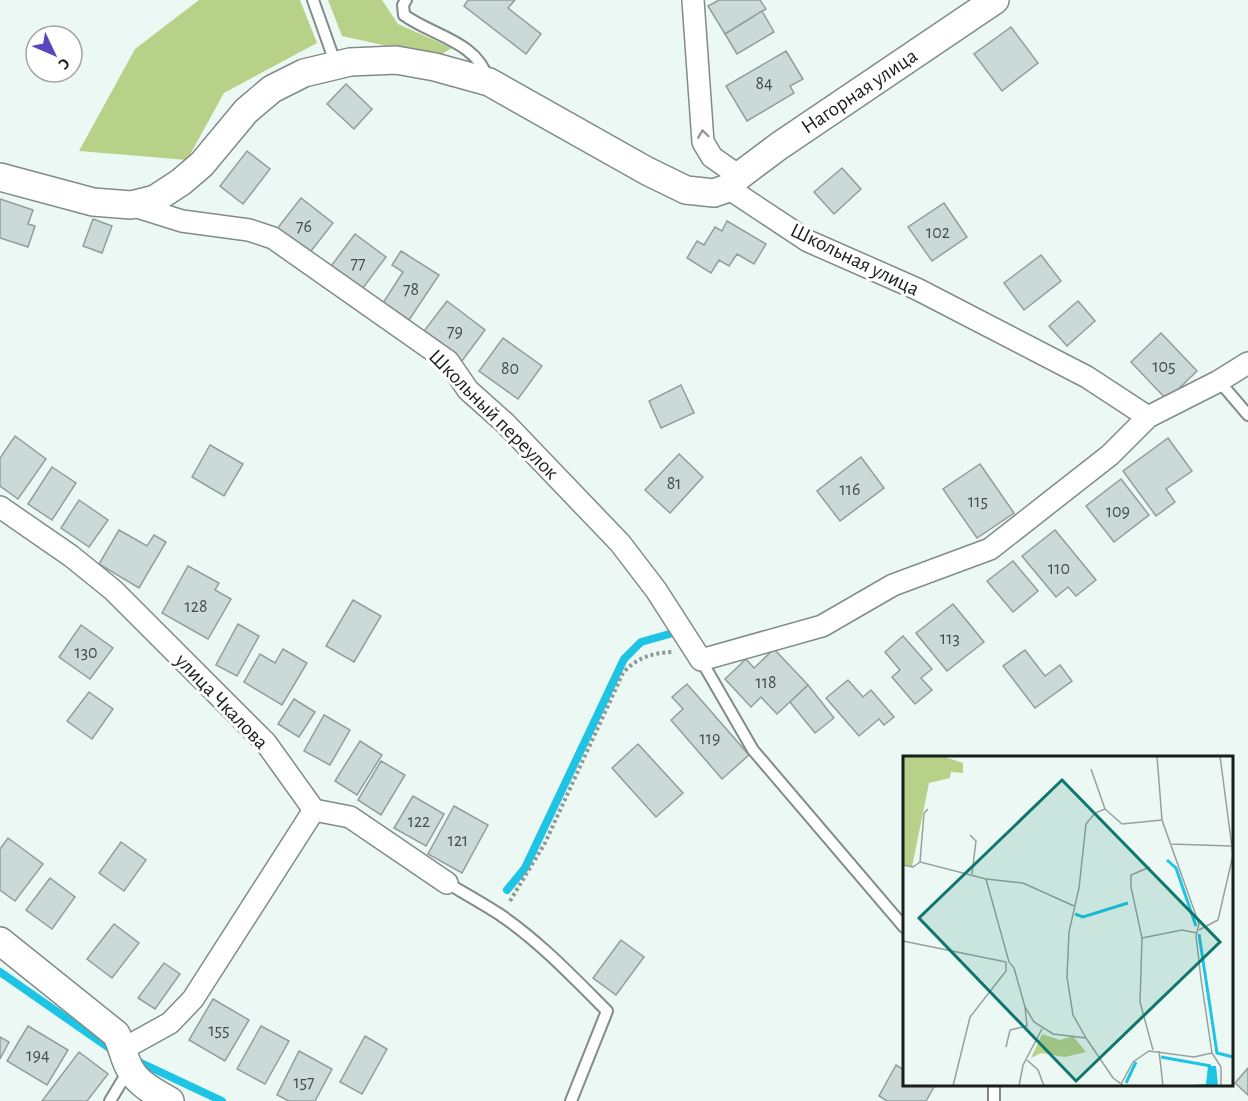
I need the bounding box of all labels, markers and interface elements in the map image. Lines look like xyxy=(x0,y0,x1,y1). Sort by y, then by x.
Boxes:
north arrow xyxy=(24,24,84,84)
street label: Нагорная улица xyxy=(797,45,922,138)
text: С xyxy=(55,55,73,73)
house number: 84 xyxy=(755,75,773,93)
one-way arrow xyxy=(697,130,709,139)
house number: 76 xyxy=(296,218,312,236)
street label: Школьная улица xyxy=(787,219,923,300)
house number: 102 xyxy=(926,224,950,242)
house number: 77 xyxy=(350,255,366,273)
house number: 78 xyxy=(403,281,419,299)
house number: 79 xyxy=(447,323,463,341)
street label: Школьный переулок xyxy=(425,345,563,484)
house number: 105 xyxy=(1152,358,1176,376)
house number: 80 xyxy=(501,360,519,378)
house number: 81 xyxy=(667,475,681,493)
house number: 116 xyxy=(840,481,860,499)
house number: 115 xyxy=(968,493,988,511)
house number: 109 xyxy=(1106,503,1130,521)
house number: 110 xyxy=(1048,560,1070,578)
house number: 128 xyxy=(185,598,207,616)
house number: 113 xyxy=(940,630,960,648)
house number: 130 xyxy=(74,644,98,662)
street label: улица Чкалова xyxy=(170,649,272,753)
house number: 118 xyxy=(756,674,776,692)
house number: 119 xyxy=(700,730,720,748)
inset map xyxy=(903,756,1233,1086)
house number: 122 xyxy=(408,813,430,831)
house number: 121 xyxy=(448,832,468,850)
house number: 155 xyxy=(208,1022,230,1040)
house number: 194 xyxy=(26,1047,50,1065)
house number: 157 xyxy=(293,1074,315,1092)

